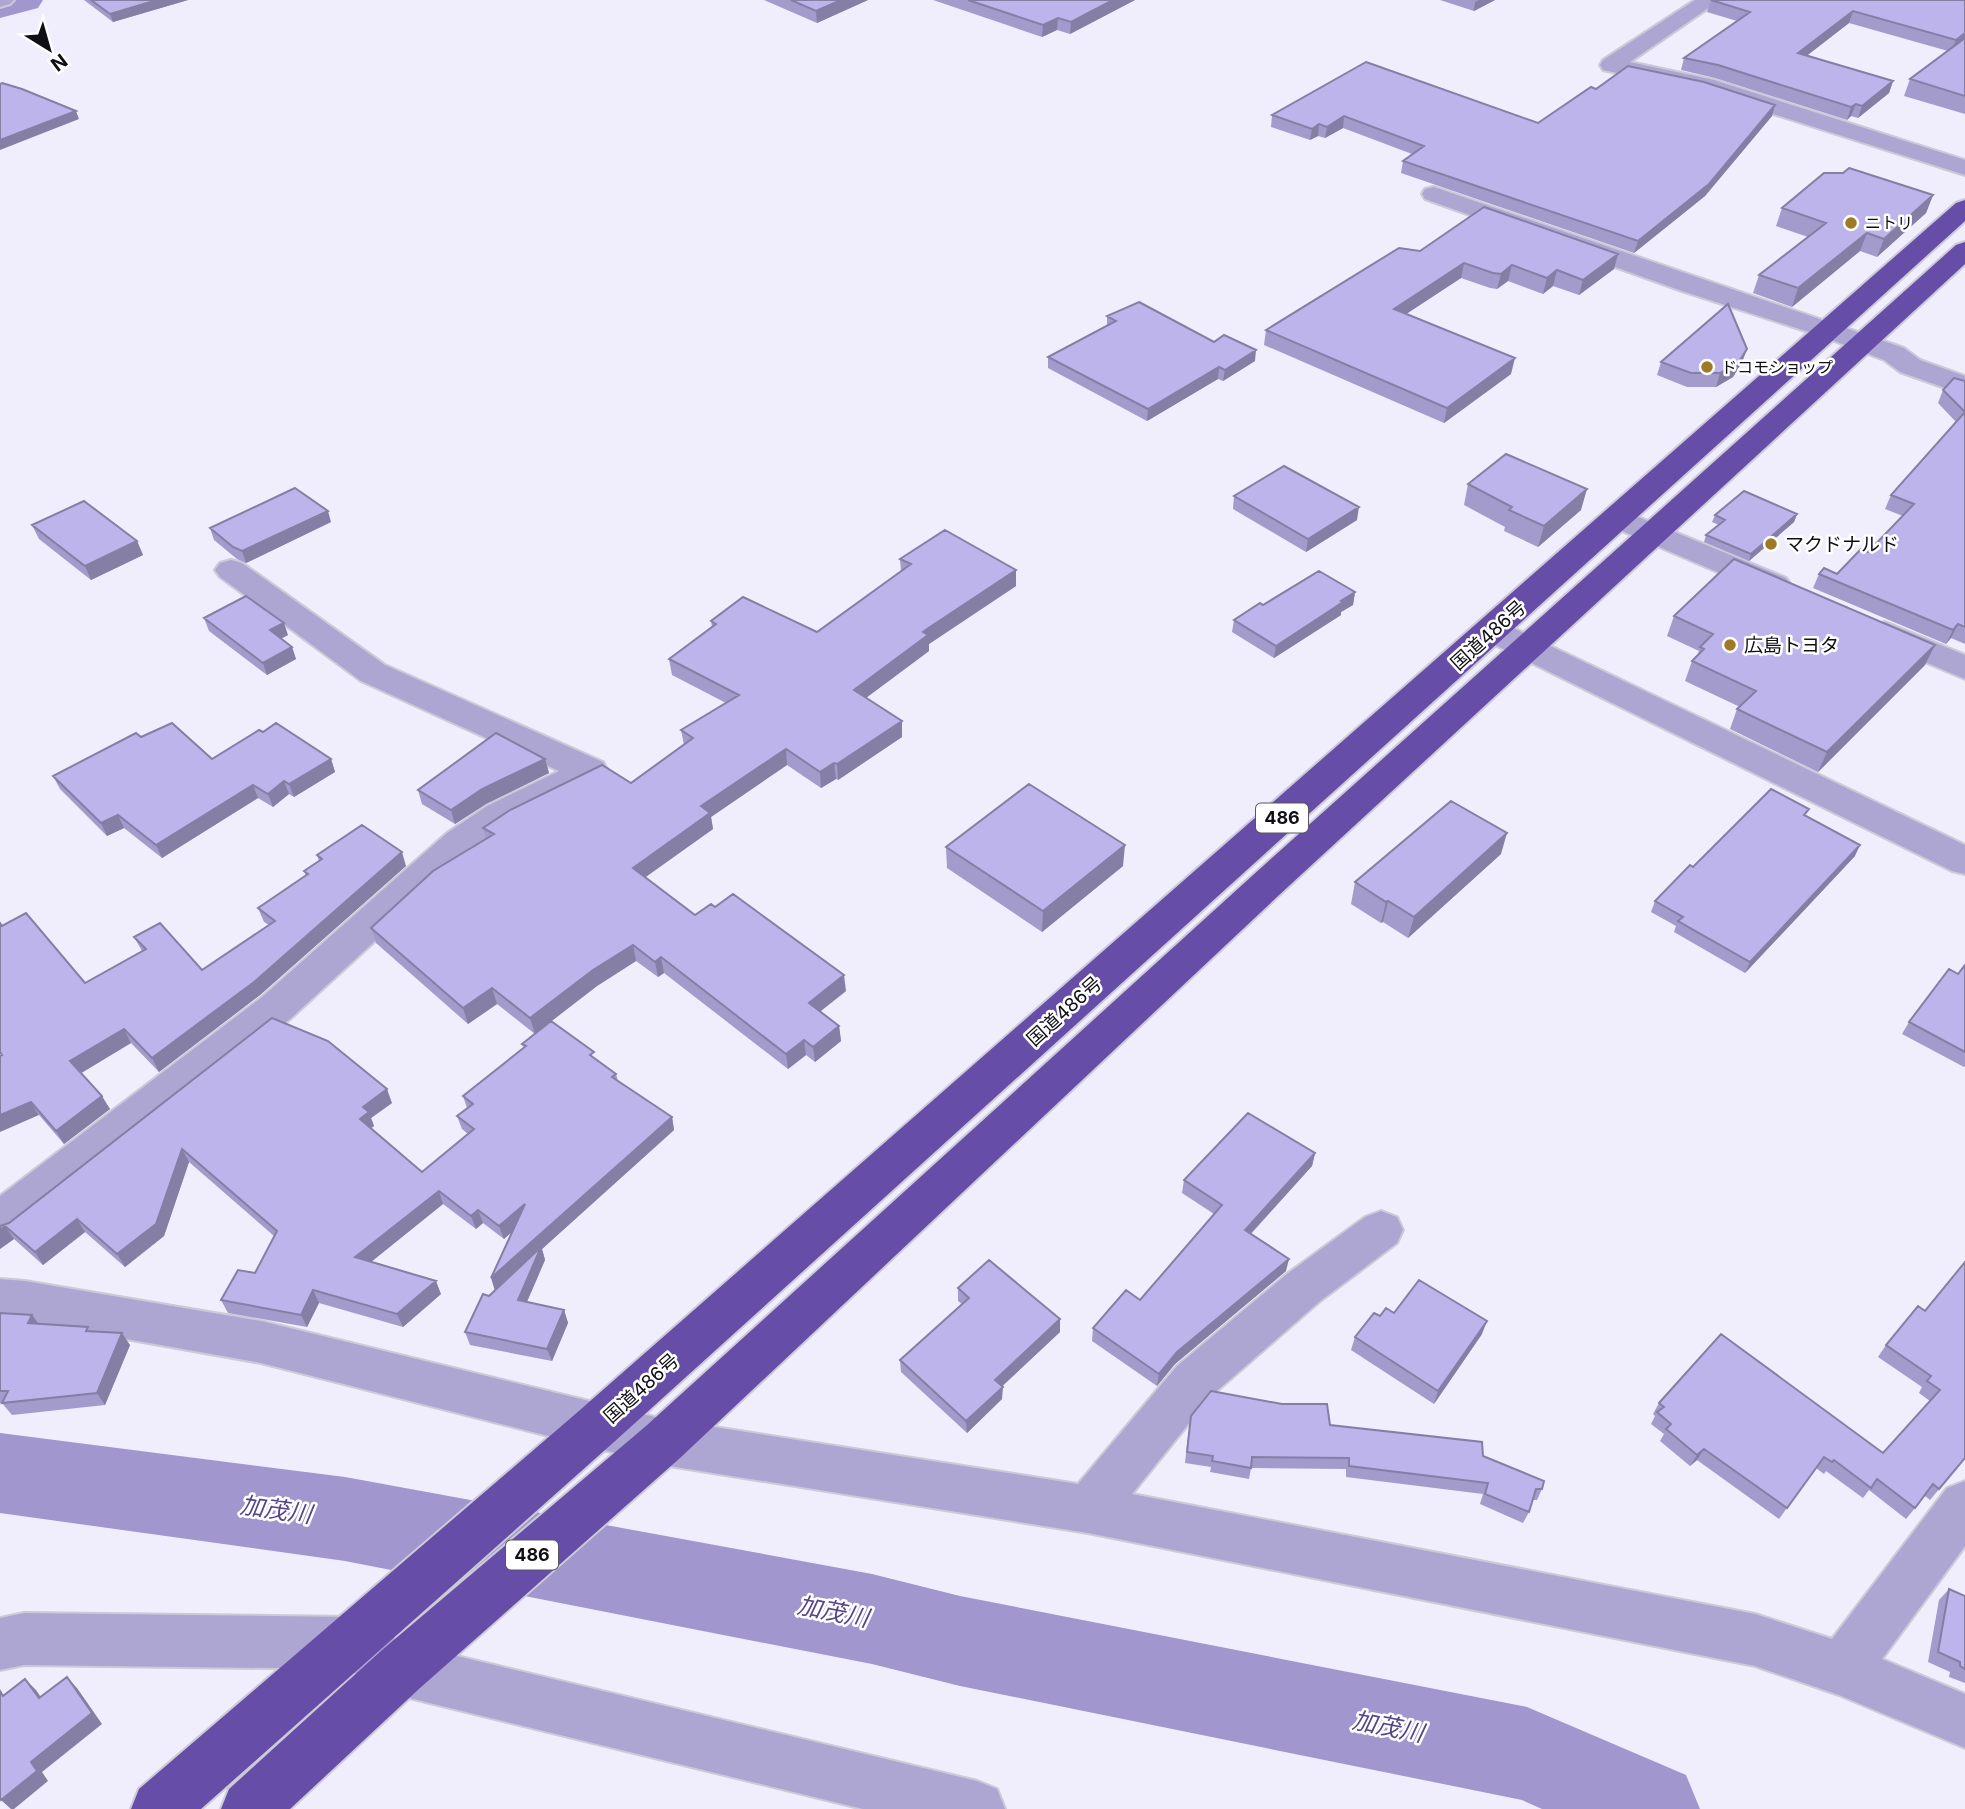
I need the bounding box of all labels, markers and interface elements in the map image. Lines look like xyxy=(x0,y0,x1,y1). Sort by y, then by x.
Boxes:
north arrow xyxy=(14,14,84,84)
text: N xyxy=(46,49,72,76)
place label: ニトリ xyxy=(1865,213,1913,233)
marker: ニトリ xyxy=(1843,215,1859,231)
place label: ドコモショップ xyxy=(1721,357,1833,377)
marker: ドコモショップ xyxy=(1699,359,1715,375)
place label: マクドナルド xyxy=(1785,533,1899,556)
marker: マクドナルド xyxy=(1763,536,1779,552)
street label: 国道486号 xyxy=(1446,596,1531,675)
place label: 広島トヨタ xyxy=(1744,634,1839,657)
marker: 広島トヨタ xyxy=(1722,637,1738,653)
road number: 486 xyxy=(1256,804,1308,832)
street label: 国道486号 xyxy=(1022,972,1107,1051)
street label: 国道486号 xyxy=(599,1349,684,1428)
water label: 加茂川 xyxy=(238,1490,317,1529)
road number: 486 xyxy=(506,1540,558,1570)
water label: 加茂川 xyxy=(795,1590,874,1633)
water label: 加茂川 xyxy=(1350,1705,1429,1748)

